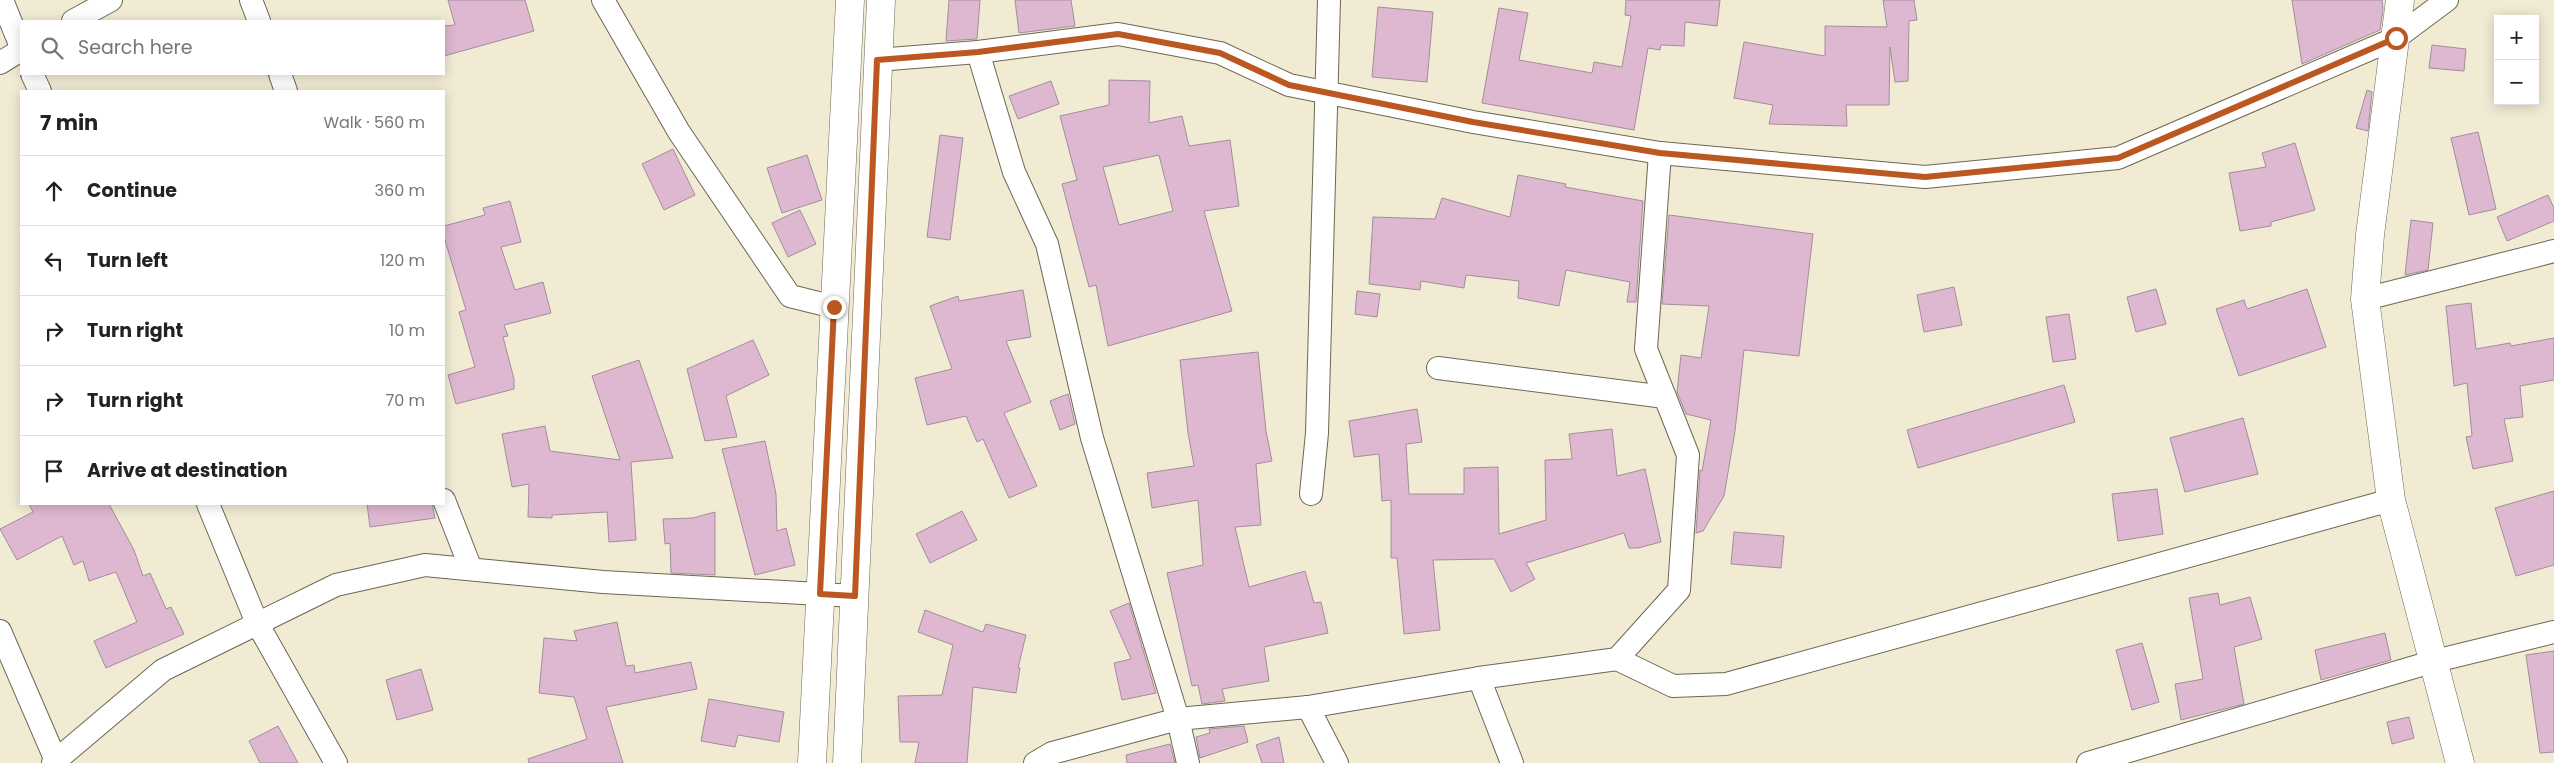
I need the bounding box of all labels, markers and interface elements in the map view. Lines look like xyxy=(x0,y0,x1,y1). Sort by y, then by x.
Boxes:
map controls xyxy=(2494,15,2539,105)
button: + xyxy=(2494,15,2539,60)
search box xyxy=(20,20,445,75)
route start xyxy=(2385,27,2408,50)
icon: search xyxy=(38,34,66,62)
text: Search here xyxy=(78,34,192,61)
button: − xyxy=(2494,60,2539,105)
text: 7 min xyxy=(40,108,98,137)
text: Walk · 560 m xyxy=(323,111,425,134)
icon: ahead xyxy=(40,177,68,205)
text: Continue xyxy=(87,177,177,204)
text: 360 m xyxy=(375,179,425,202)
icon: left xyxy=(40,247,68,275)
text: Turn left xyxy=(87,247,168,274)
text: 120 m xyxy=(380,249,425,272)
route end xyxy=(823,296,846,319)
icon: right xyxy=(40,317,68,345)
text: Turn right xyxy=(87,317,183,344)
text: 10 m xyxy=(389,319,425,342)
icon: right xyxy=(40,387,68,415)
text: Turn right xyxy=(87,387,183,414)
text: 70 m xyxy=(385,389,425,412)
icon: arrive xyxy=(40,457,68,485)
text: Arrive at destination xyxy=(87,457,288,484)

